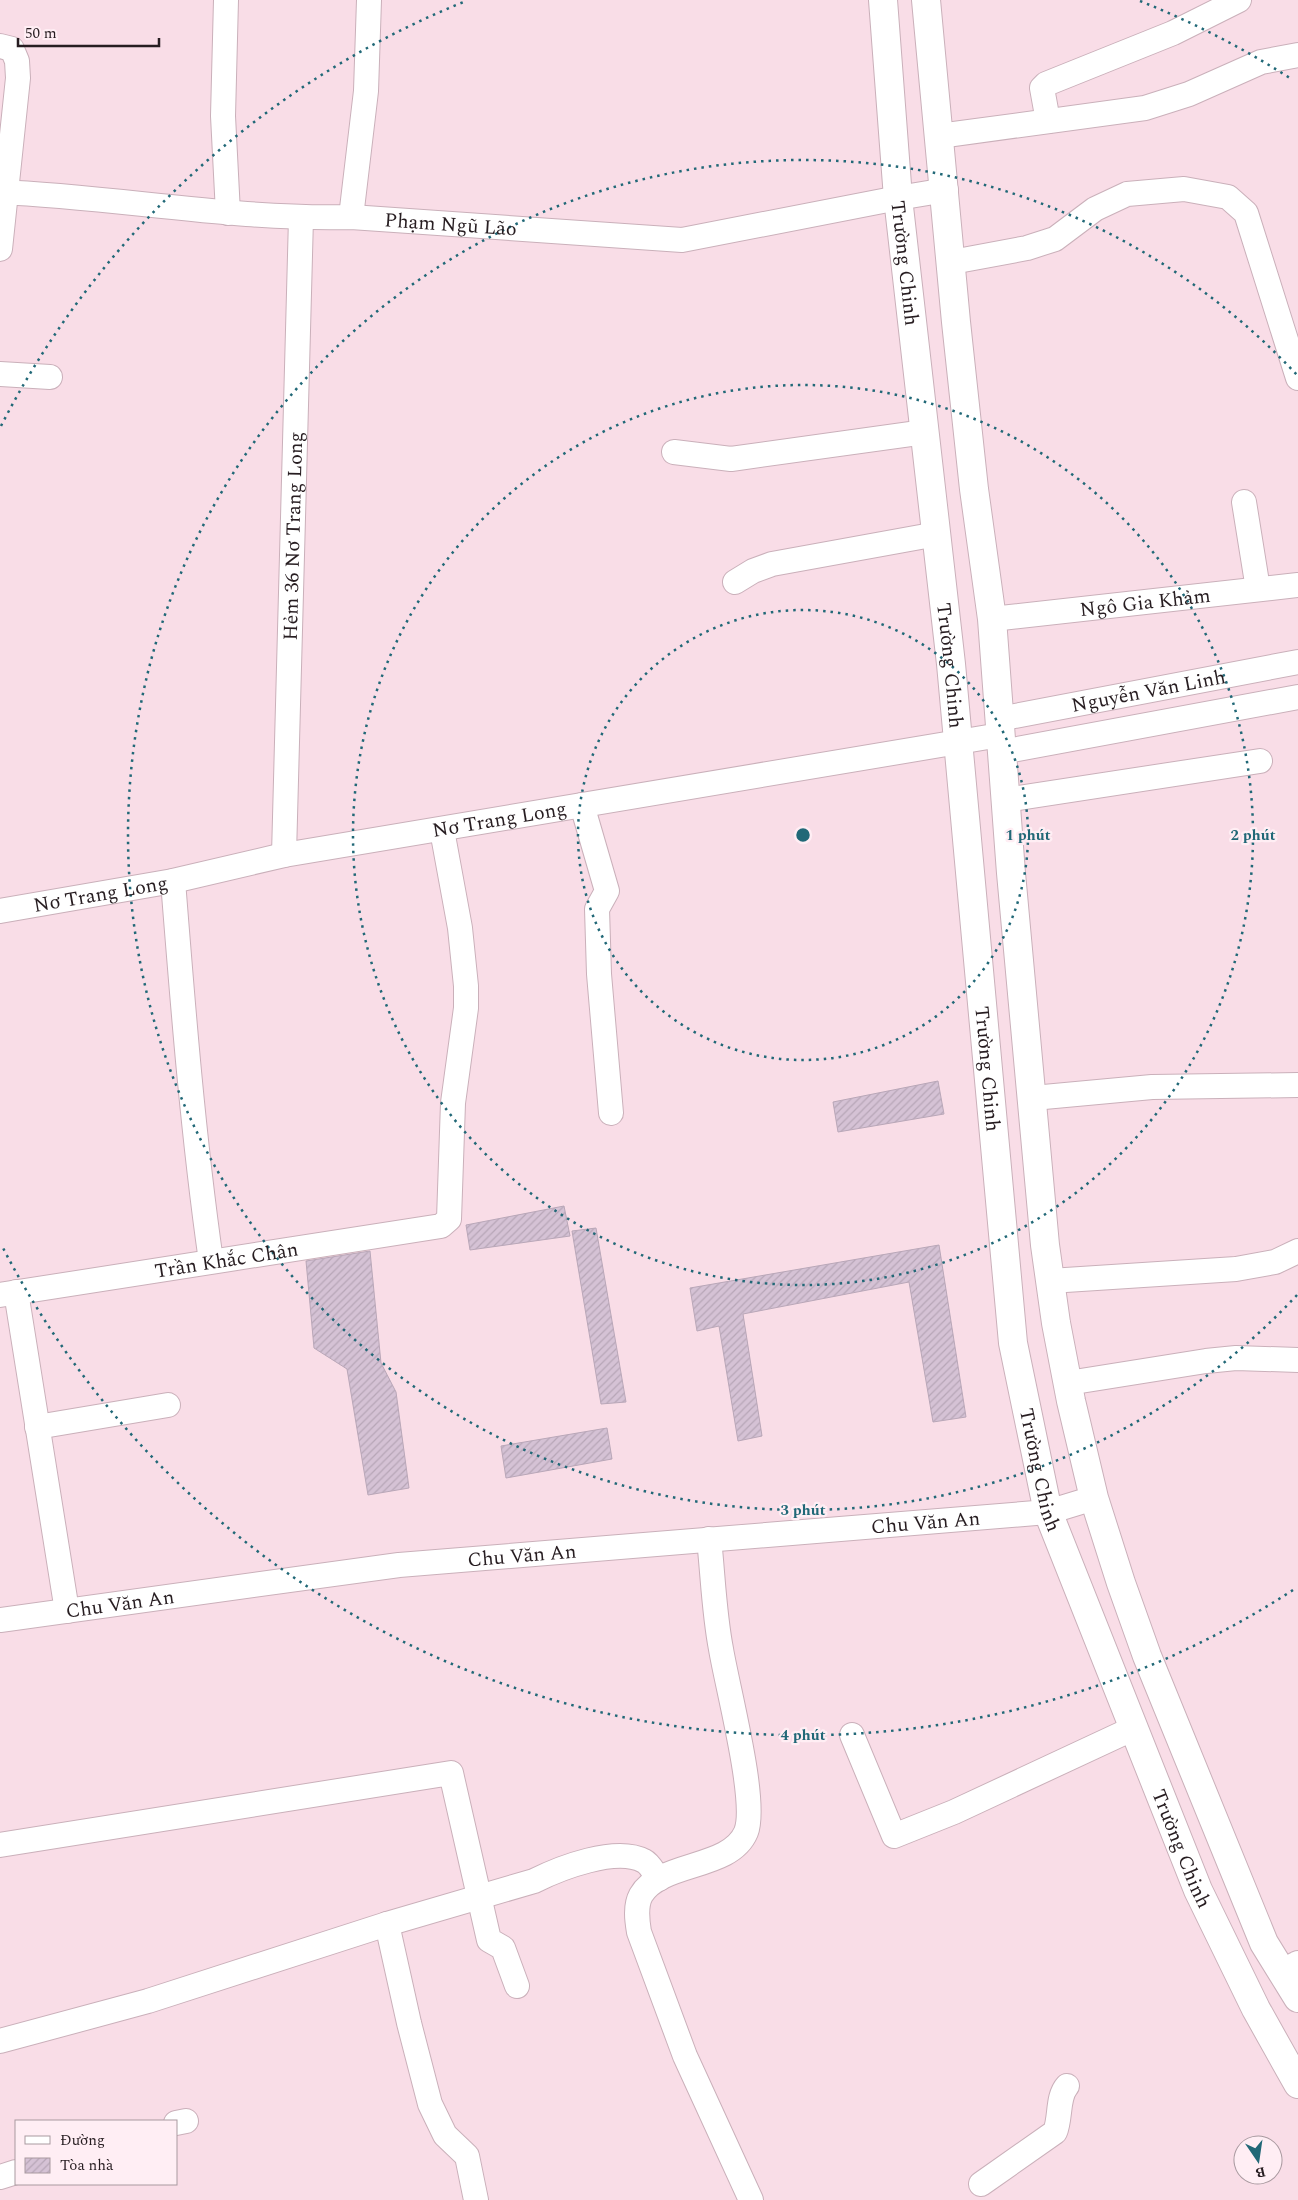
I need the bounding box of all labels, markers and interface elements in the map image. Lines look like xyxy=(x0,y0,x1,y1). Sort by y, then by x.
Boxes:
scale bar xyxy=(18,15,159,47)
text: 50 m xyxy=(25,22,57,45)
street label: Trường Chinh xyxy=(882,199,926,327)
street label: Phạm Ngũ Lão xyxy=(383,205,518,244)
street label: Hẻm 36 Nơ Trang Long xyxy=(276,431,311,641)
street label: Ngô Gia Khảm xyxy=(1078,581,1212,625)
street label: Trường Chinh xyxy=(928,601,971,730)
street label: Nguyễn Văn Linh xyxy=(1069,662,1228,721)
street label: Nơ Trang Long xyxy=(430,794,569,846)
text: 1 phút xyxy=(1006,824,1051,847)
text: 2 phút xyxy=(1231,824,1276,847)
centre of rings xyxy=(794,826,812,844)
street label: Nơ Trang Long xyxy=(31,868,170,921)
street label: Trường Chinh xyxy=(966,1005,1008,1133)
street label: Trần Khắc Chân xyxy=(153,1235,300,1287)
street label: Trường Chinh xyxy=(1011,1405,1068,1537)
text: 3 phút xyxy=(781,1499,826,1522)
street label: Chu Văn An xyxy=(870,1504,981,1542)
street label: Chu Văn An xyxy=(466,1537,578,1575)
street label: Chu Văn An xyxy=(64,1582,176,1627)
text: 4 phút xyxy=(781,1724,826,1747)
street label: Trường Chinh xyxy=(1143,1785,1219,1913)
legend xyxy=(15,2120,178,2185)
text: Đường xyxy=(60,2129,105,2152)
north arrow xyxy=(1233,2135,1283,2185)
text: Tòa nhà xyxy=(60,2154,114,2177)
text: B xyxy=(1254,2161,1268,2184)

